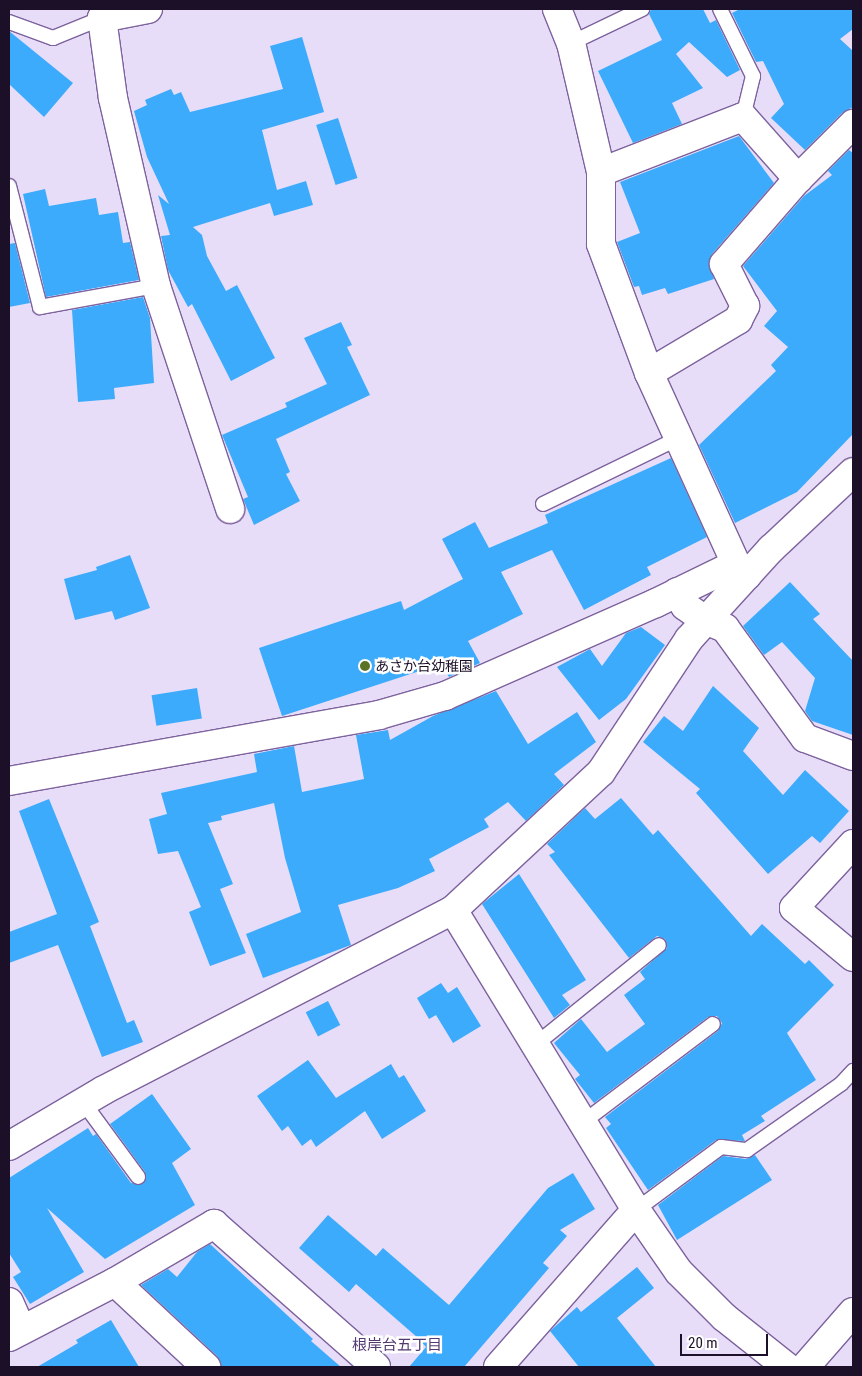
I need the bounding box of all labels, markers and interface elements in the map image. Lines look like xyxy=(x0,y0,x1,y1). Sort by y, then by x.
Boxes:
place label: あさか台幼稚園 xyxy=(375,658,473,674)
marker: あさか台幼稚園 xyxy=(359,660,371,672)
scale bar xyxy=(682,1324,770,1356)
text: 20 m xyxy=(688,1334,718,1352)
district label: 根岸台五丁目 xyxy=(352,1337,442,1355)

